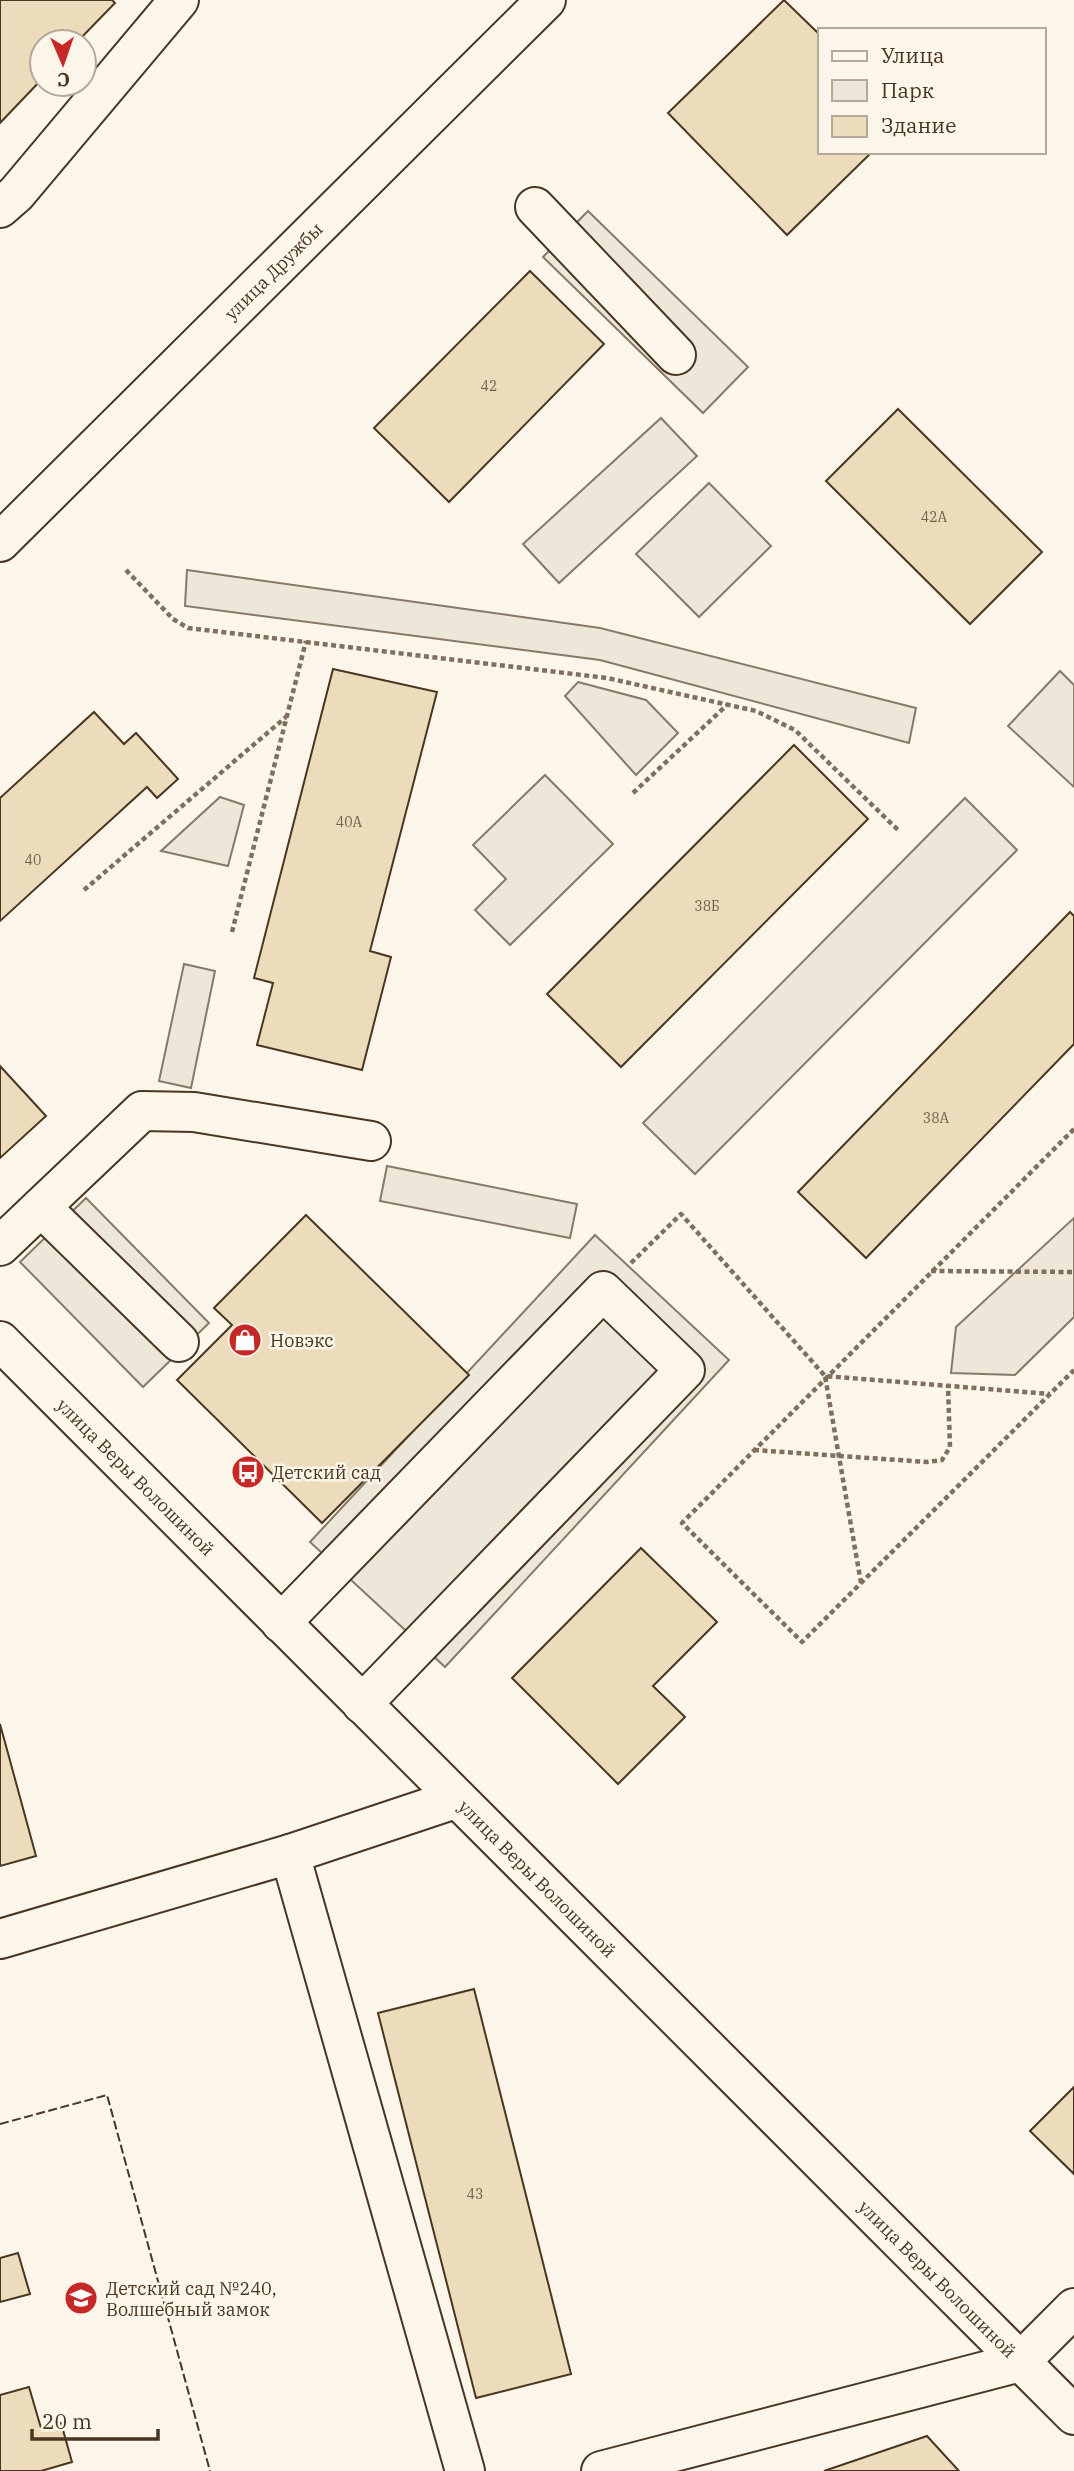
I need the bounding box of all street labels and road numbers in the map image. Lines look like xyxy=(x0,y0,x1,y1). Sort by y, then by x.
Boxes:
street label: улица Дружбы xyxy=(219,217,327,324)
street label: улица Веры Волошиной xyxy=(52,1393,219,1560)
street label: улица Веры Волошиной xyxy=(454,1795,621,1962)
street label: улица Веры Волошиной xyxy=(854,2195,1021,2362)

